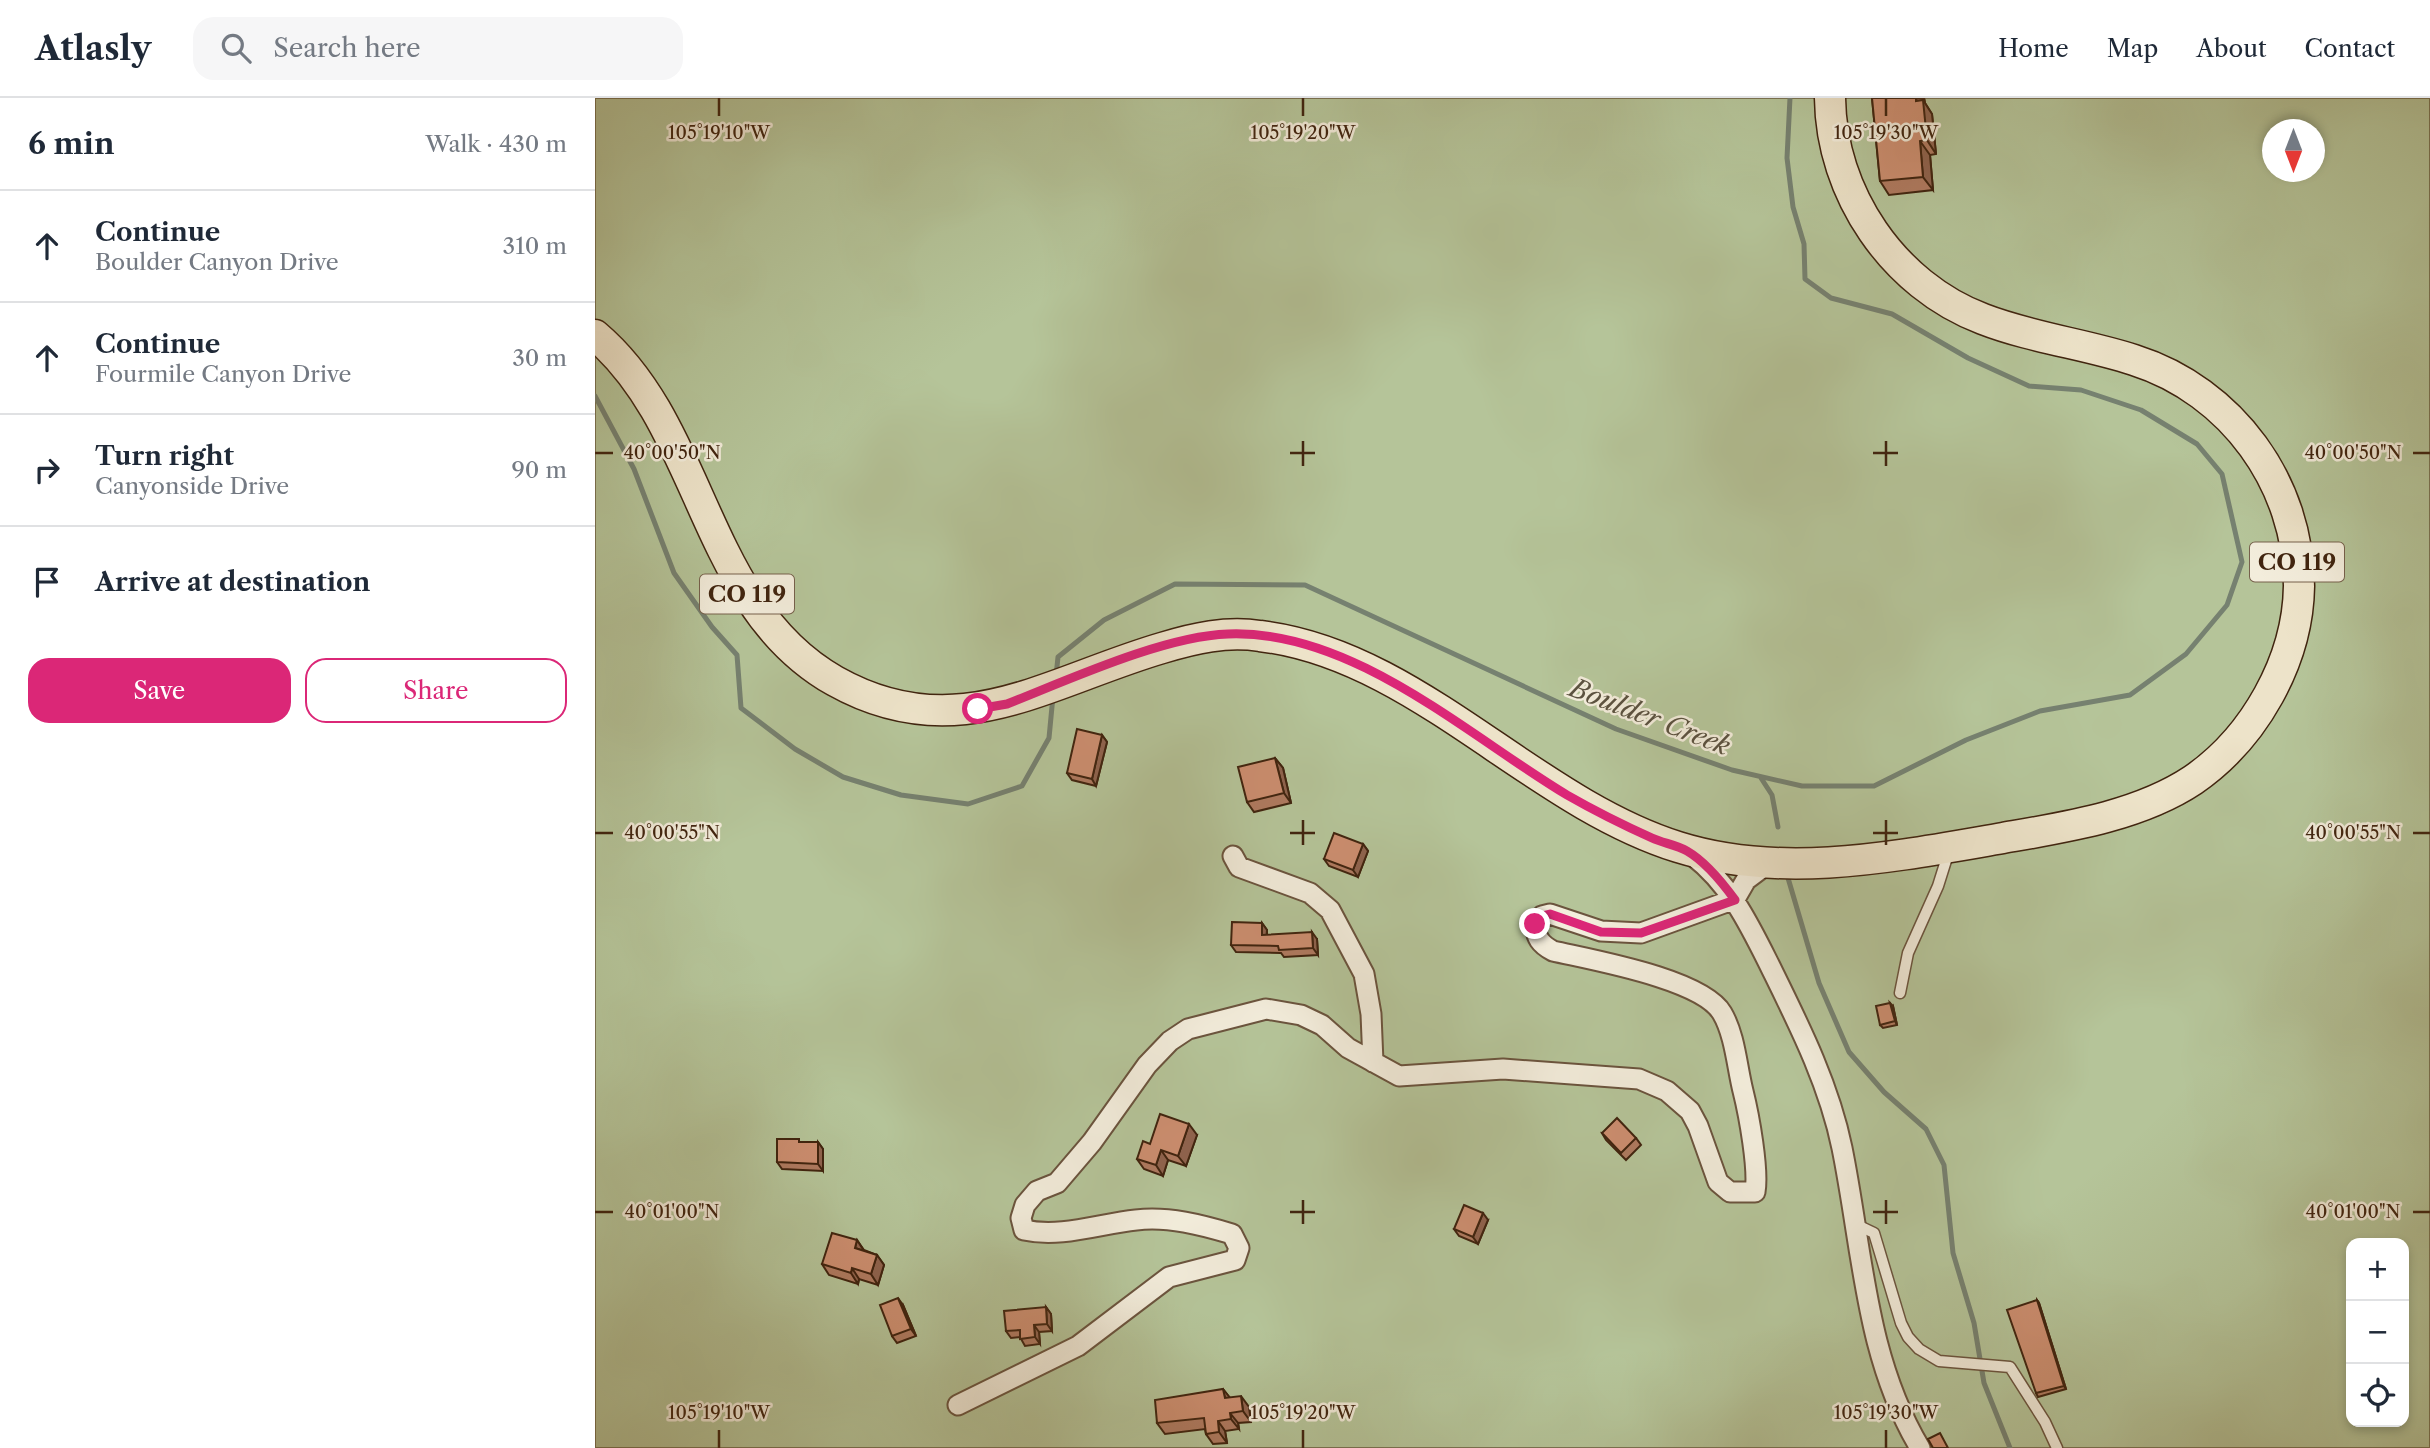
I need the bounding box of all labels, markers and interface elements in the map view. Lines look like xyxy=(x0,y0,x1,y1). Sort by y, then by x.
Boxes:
search box xyxy=(193,17,683,80)
text: Atlasly xyxy=(35,28,151,69)
icon: search xyxy=(217,29,255,67)
text: Search here xyxy=(273,32,420,64)
text: Home xyxy=(1998,34,2069,63)
text: Map xyxy=(2107,34,2158,63)
text: About xyxy=(2196,34,2267,63)
text: Contact xyxy=(2305,34,2395,63)
north arrow xyxy=(2262,119,2325,182)
text: 105°19'10"W xyxy=(668,122,771,144)
text: 105°19'20"W xyxy=(1251,122,1357,144)
text: 105°19'30"W xyxy=(1834,122,1939,144)
text: 6 min xyxy=(28,125,115,162)
text: Walk · 430 m xyxy=(425,130,567,158)
text: Continue xyxy=(95,216,220,248)
icon: ahead xyxy=(28,227,66,265)
text: 310 m xyxy=(503,232,567,260)
text: Boulder Canyon Drive xyxy=(95,248,339,276)
text: Continue xyxy=(95,328,220,360)
icon: ahead xyxy=(28,339,66,377)
text: 30 m xyxy=(512,344,567,372)
text: Fourmile Canyon Drive xyxy=(95,360,351,388)
text: Turn right xyxy=(95,440,234,472)
text: 40°00'50"N xyxy=(623,442,721,464)
text: 40°00'50"N xyxy=(2304,442,2402,464)
icon: right xyxy=(28,451,66,489)
text: 90 m xyxy=(511,456,567,484)
text: Canyonside Drive xyxy=(95,472,289,500)
road number: CO 119 xyxy=(2250,543,2344,582)
icon: arrive xyxy=(28,563,66,601)
text: Arrive at destination xyxy=(95,566,370,598)
road number: CO 119 xyxy=(700,574,794,614)
button: Save xyxy=(28,658,291,723)
button: Share xyxy=(305,658,567,723)
water label: Boulder Creek xyxy=(1563,671,1735,762)
route start xyxy=(962,693,993,724)
text: 40°00'55"N xyxy=(624,822,720,844)
text: 40°00'55"N xyxy=(2305,822,2401,844)
route end xyxy=(1519,908,1550,939)
text: 40°01'00"N xyxy=(625,1201,720,1223)
text: 40°01'00"N xyxy=(2306,1201,2401,1223)
map controls xyxy=(2346,1238,2409,1427)
button: + xyxy=(2346,1238,2409,1301)
button: − xyxy=(2346,1301,2409,1364)
button: locate xyxy=(2346,1364,2409,1427)
text: 105°19'10"W xyxy=(668,1402,771,1424)
text: 105°19'20"W xyxy=(1251,1402,1357,1424)
text: 105°19'30"W xyxy=(1834,1402,1939,1424)

